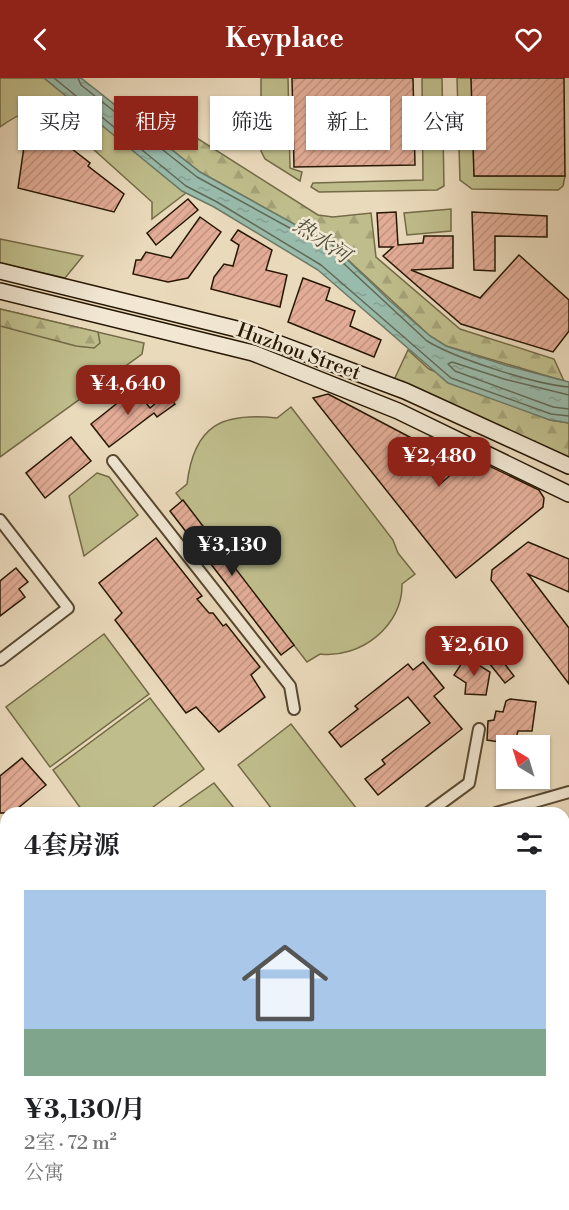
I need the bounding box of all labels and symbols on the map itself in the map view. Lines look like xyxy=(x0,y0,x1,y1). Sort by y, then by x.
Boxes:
water label: 热水河 xyxy=(288,212,358,271)
street label: Huzhou Street xyxy=(233,318,364,386)
pin: ¥4,640 xyxy=(79,365,177,416)
pin: ¥2,480 xyxy=(390,437,488,488)
pin: ¥3,130 xyxy=(183,526,281,577)
pin: ¥2,610 xyxy=(425,626,523,677)
north arrow xyxy=(496,735,550,789)

